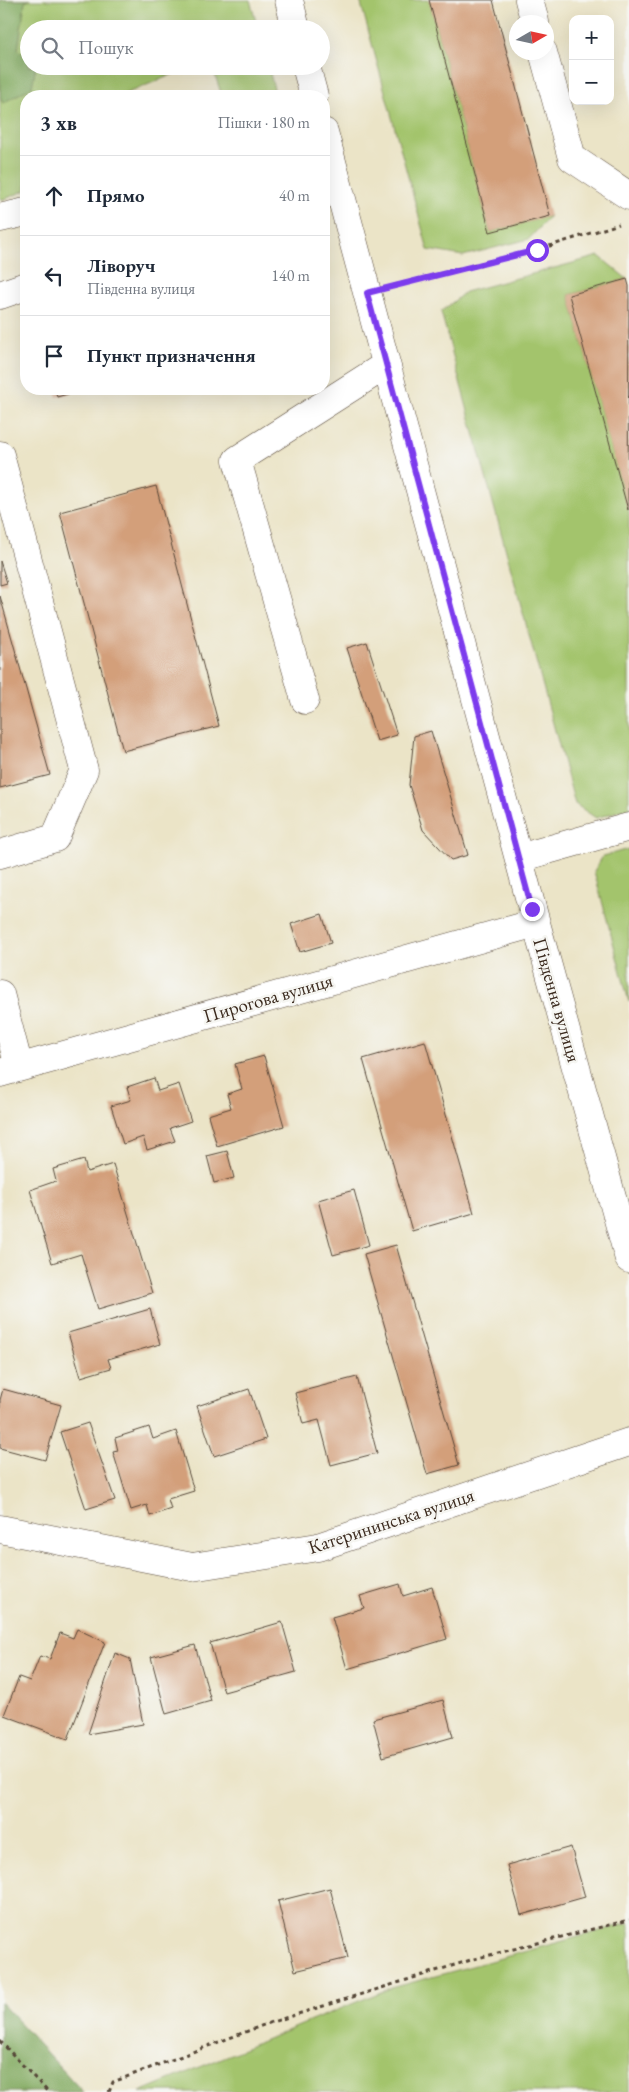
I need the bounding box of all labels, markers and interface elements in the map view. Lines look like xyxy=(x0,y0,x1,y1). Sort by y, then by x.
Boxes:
north arrow xyxy=(509,15,554,60)
map controls xyxy=(569,15,614,105)
button: + xyxy=(569,15,614,60)
search box xyxy=(20,20,330,75)
icon: search xyxy=(38,34,66,62)
text: Пошук xyxy=(78,35,134,60)
button: − xyxy=(569,60,614,105)
text: 3 хв xyxy=(40,109,77,136)
text: Пішки · 180 m xyxy=(217,112,310,133)
icon: ahead xyxy=(40,182,68,210)
text: Прямо xyxy=(87,183,145,208)
text: 40 m xyxy=(279,185,310,206)
route start xyxy=(526,239,549,262)
text: Ліворуч xyxy=(87,253,155,278)
icon: left xyxy=(40,262,68,290)
text: 140 m xyxy=(271,265,310,286)
text: Південна вулиця xyxy=(87,278,195,299)
icon: arrive xyxy=(40,342,68,370)
text: Пункт призначення xyxy=(87,343,256,368)
route end xyxy=(521,898,544,921)
street label: Південна вулиця xyxy=(527,935,587,1066)
street label: Пирогова вулиця xyxy=(200,967,336,1028)
street label: Катерининська вулиця xyxy=(305,1482,478,1560)

